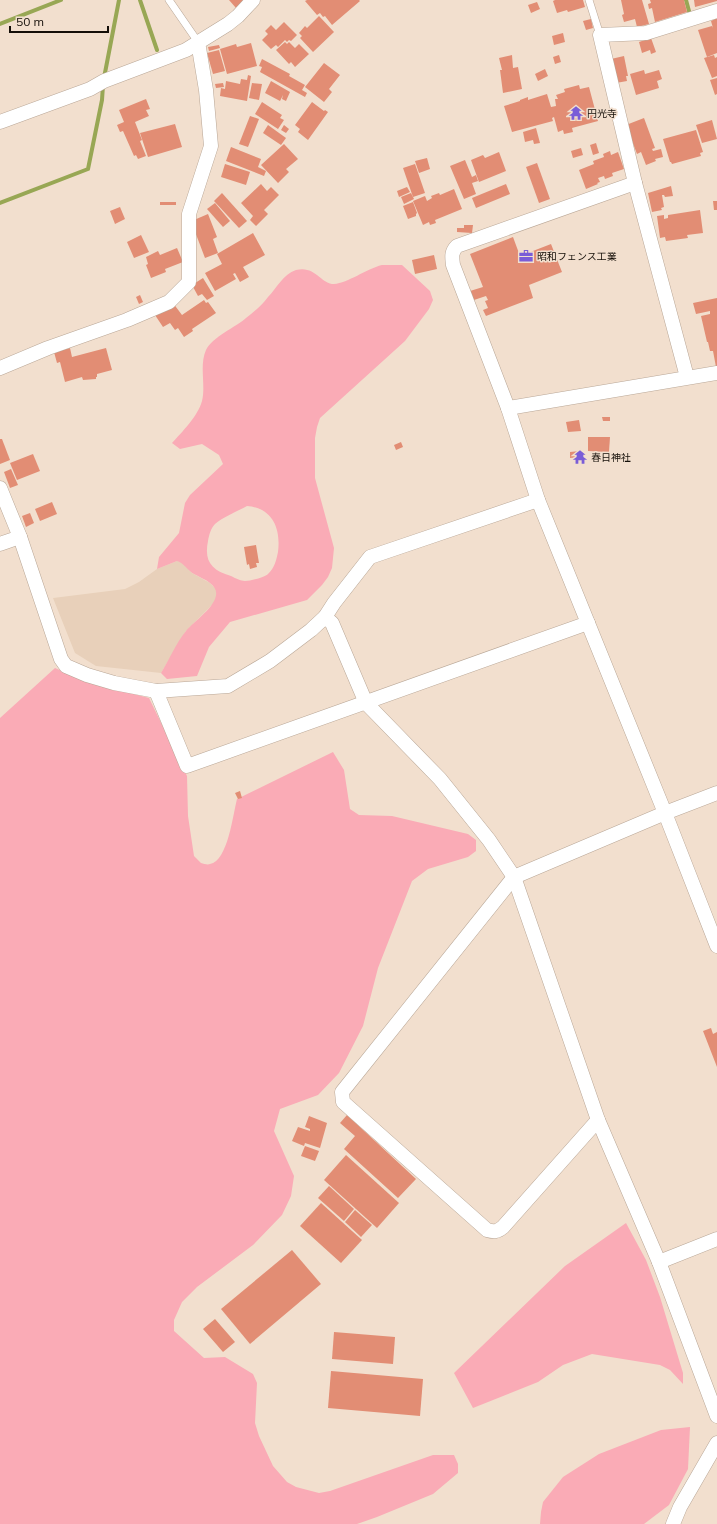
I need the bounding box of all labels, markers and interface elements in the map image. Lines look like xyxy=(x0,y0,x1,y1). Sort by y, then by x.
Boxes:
scale bar xyxy=(10,8,108,34)
text: 50 m xyxy=(16,14,44,29)
temple icon: 円光寺 xyxy=(568,105,584,121)
place label: 円光寺 xyxy=(587,107,617,120)
office icon: 昭和フェンス工業 xyxy=(518,248,534,264)
place label: 昭和フェンス工業 xyxy=(537,250,617,263)
temple icon: 春日神社 xyxy=(572,449,588,465)
place label: 春日神社 xyxy=(591,451,631,464)

